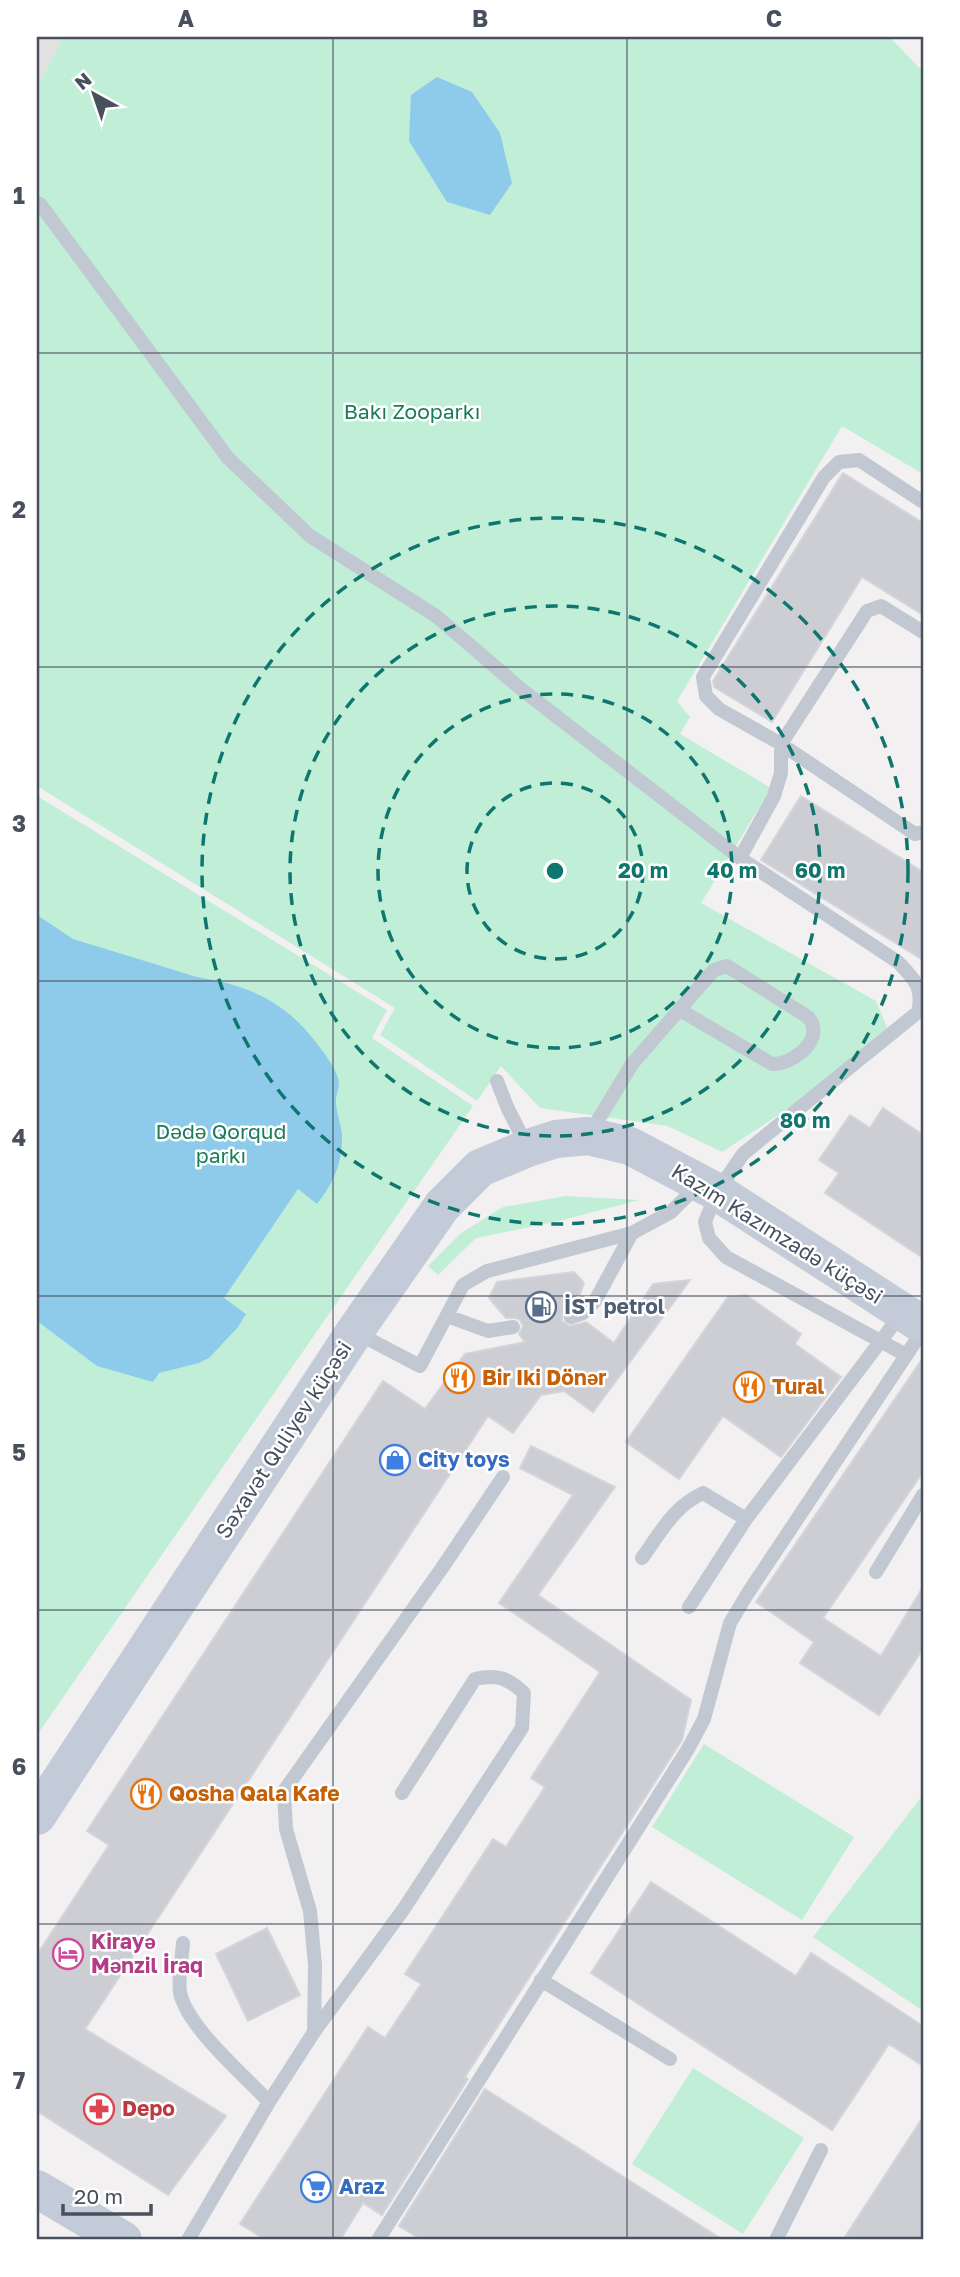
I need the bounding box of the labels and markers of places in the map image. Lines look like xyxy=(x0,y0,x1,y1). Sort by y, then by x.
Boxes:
centre of rings xyxy=(543,859,567,883)
fuel station icon: İST petrol xyxy=(524,1290,558,1324)
place label: İST petrol xyxy=(564,1293,665,1319)
restaurant icon: Bir Iki Dönər xyxy=(442,1361,476,1395)
place label: Bir Iki Dönər xyxy=(482,1364,607,1390)
restaurant icon: Tural xyxy=(732,1370,766,1404)
place label: Tural xyxy=(772,1373,824,1399)
shop icon: City toys xyxy=(378,1443,412,1477)
place label: City toys xyxy=(418,1446,510,1472)
restaurant icon: Qosha Qala Kafe xyxy=(129,1777,163,1811)
place label: Qosha Qala Kafe xyxy=(169,1780,340,1806)
place label: Kirayə Mənzil İraq xyxy=(91,1928,203,1978)
hotel icon: Kirayə Mənzil İraq xyxy=(51,1937,85,1971)
pharmacy icon: Depo xyxy=(82,2092,116,2126)
place label: Depo xyxy=(122,2095,175,2121)
supermarket icon: Araz xyxy=(299,2170,333,2204)
place label: Araz xyxy=(339,2173,385,2199)

